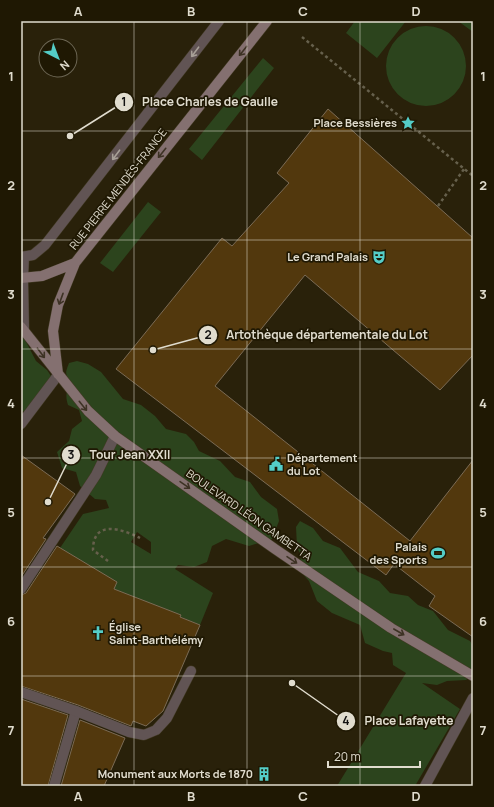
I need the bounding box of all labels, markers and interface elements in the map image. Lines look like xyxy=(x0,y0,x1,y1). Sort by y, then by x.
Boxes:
text: A xyxy=(74,2,83,20)
text: B xyxy=(187,2,195,20)
text: C xyxy=(298,2,308,20)
text: D xyxy=(411,2,421,20)
north arrow xyxy=(38,38,78,78)
one-way arrow xyxy=(191,46,199,57)
one-way arrow xyxy=(239,46,247,57)
text: N xyxy=(57,58,73,74)
text: 1 xyxy=(8,67,14,85)
text: 1 xyxy=(480,67,486,85)
callout: Place Charles de Gaulle xyxy=(114,90,286,114)
text: 1 xyxy=(121,93,127,110)
text: Place Charles de Gaulle xyxy=(142,93,278,110)
place label: Place Bessières xyxy=(314,115,397,130)
place icon: Place Bessières xyxy=(400,115,416,131)
street label: RUE PIERRE MENDÈS-FRANCE xyxy=(66,125,170,252)
one-way arrow xyxy=(157,147,166,158)
one-way arrow xyxy=(112,150,120,161)
text: 2 xyxy=(7,176,15,194)
text: 2 xyxy=(479,176,487,194)
place label: Le Grand Palais xyxy=(287,249,368,264)
theatre icon: Le Grand Palais xyxy=(371,249,387,265)
text: 3 xyxy=(7,285,15,303)
text: 3 xyxy=(479,285,487,303)
one-way arrow xyxy=(56,293,64,305)
callout: Artothèque départementale du Lot xyxy=(198,323,436,347)
text: 2 xyxy=(204,326,212,343)
text: Artothèque départementale du Lot xyxy=(226,326,428,343)
one-way arrow xyxy=(37,347,45,358)
text: 4 xyxy=(7,394,15,412)
text: 4 xyxy=(479,394,487,412)
one-way arrow xyxy=(78,400,87,411)
callout: Tour Jean XXII xyxy=(61,443,178,467)
text: 3 xyxy=(68,446,75,463)
text: Tour Jean XXII xyxy=(90,446,170,463)
place label: Département du Lot xyxy=(287,450,358,478)
public building icon: Département du Lot xyxy=(268,456,284,472)
street label: BOULEVARD LÉON GAMBETTA xyxy=(183,465,315,564)
one-way arrow xyxy=(179,481,190,489)
text: 5 xyxy=(7,503,15,521)
text: 5 xyxy=(479,503,487,521)
place label: Palais des Sports xyxy=(370,539,427,567)
sports icon: Palais des Sports xyxy=(430,545,446,561)
one-way arrow xyxy=(286,556,297,564)
text: 6 xyxy=(7,612,15,630)
text: 6 xyxy=(479,612,487,630)
place label: Église Saint-Barthélémy xyxy=(109,619,204,647)
church icon: Église Saint-Barthélémy xyxy=(90,625,106,641)
one-way arrow xyxy=(393,629,405,637)
callout: Place Lafayette xyxy=(336,709,461,733)
text: 4 xyxy=(342,712,350,729)
text: Place Lafayette xyxy=(364,712,454,729)
text: 7 xyxy=(8,721,15,739)
text: 7 xyxy=(480,721,487,739)
scale bar xyxy=(328,743,420,769)
text: 20 m xyxy=(334,748,361,765)
place label: Monument aux Morts de 1870 xyxy=(98,766,253,781)
building icon: Monument aux Morts de 1870 xyxy=(256,766,272,782)
text: A xyxy=(74,787,83,805)
text: B xyxy=(187,787,195,805)
text: C xyxy=(298,787,308,805)
text: D xyxy=(411,787,421,805)

